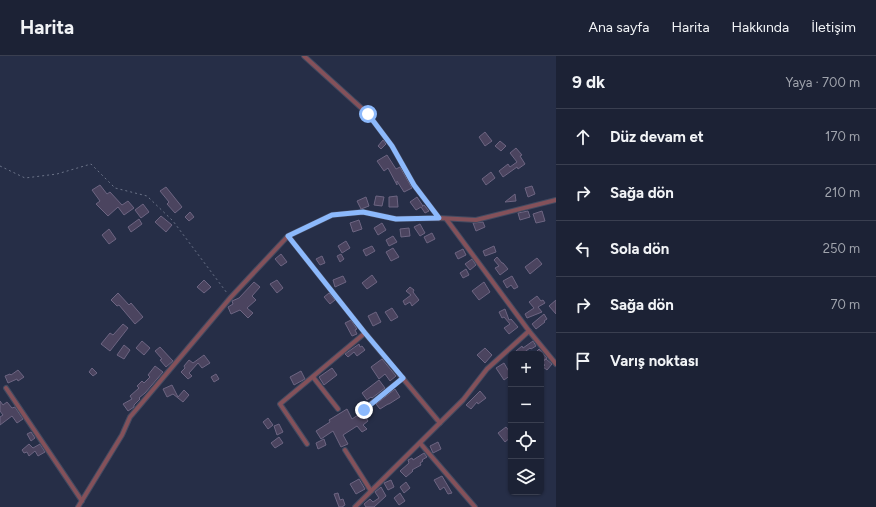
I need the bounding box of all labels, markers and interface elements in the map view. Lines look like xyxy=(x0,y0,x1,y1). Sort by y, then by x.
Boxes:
text: Harita xyxy=(20,16,74,39)
text: Ana sayfa xyxy=(588,19,650,36)
text: Harita xyxy=(672,19,710,36)
text: Hakkında xyxy=(732,19,789,36)
text: İletişim xyxy=(811,19,856,36)
text: 9 dk xyxy=(572,72,605,92)
text: Yaya · 700 m xyxy=(785,75,860,90)
route start xyxy=(359,105,377,123)
icon: ahead xyxy=(572,126,594,148)
text: Düz devam et xyxy=(610,128,704,146)
text: 170 m xyxy=(825,129,860,144)
icon: right xyxy=(572,182,594,204)
text: Sağa dön xyxy=(610,184,674,202)
text: 210 m xyxy=(825,185,860,200)
icon: left xyxy=(572,238,594,260)
text: Sola dön xyxy=(610,240,669,258)
text: 250 m xyxy=(823,241,860,256)
icon: right xyxy=(572,294,594,316)
text: Sağa dön xyxy=(610,296,674,314)
text: 70 m xyxy=(830,297,860,312)
icon: arrive xyxy=(572,350,594,372)
map controls xyxy=(508,351,544,495)
button: + xyxy=(508,351,544,387)
text: Varış noktası xyxy=(610,352,699,370)
button: − xyxy=(508,387,544,423)
route end xyxy=(355,401,373,419)
button: locate xyxy=(508,423,544,459)
button: layers xyxy=(508,459,544,495)

